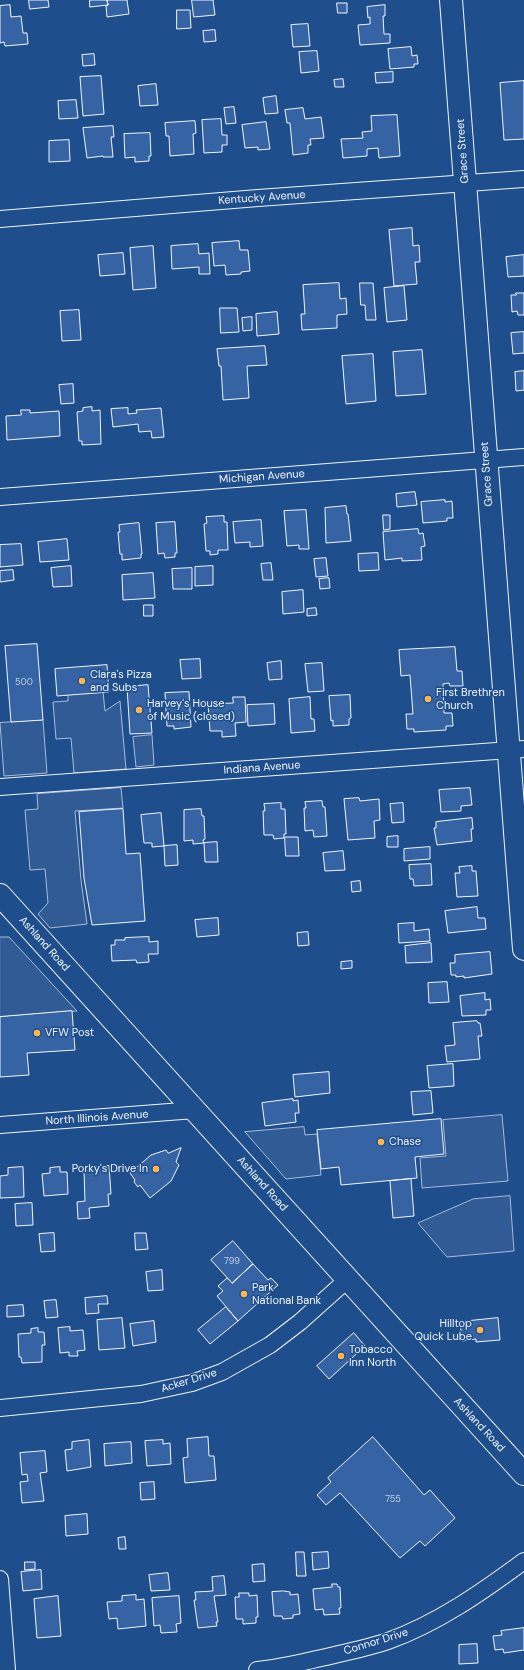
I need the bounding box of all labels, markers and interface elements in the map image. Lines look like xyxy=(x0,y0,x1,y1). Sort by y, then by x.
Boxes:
street label: Grace Street xyxy=(454,118,472,184)
street label: Kentucky Avenue xyxy=(218,188,306,208)
street label: Grace Street xyxy=(478,441,496,507)
street label: Michigan Avenue xyxy=(219,467,305,487)
place label: Clara's Pizza and Subs xyxy=(90,668,152,694)
marker: Clara's Pizza and Subs xyxy=(77,676,87,686)
house number: 500 xyxy=(15,678,33,688)
place label: First Brethren Church xyxy=(436,686,505,712)
marker: First Brethren Church xyxy=(423,694,433,704)
place label: Harvey's House of Music (closed) xyxy=(147,697,235,723)
marker: Harvey's House of Music (closed) xyxy=(134,705,144,715)
street label: Indiana Avenue xyxy=(223,759,301,777)
street label: Ashland Road xyxy=(16,914,72,974)
place label: VFW Post xyxy=(45,1026,94,1040)
marker: VFW Post xyxy=(32,1028,42,1038)
street label: North Illinois Avenue xyxy=(45,1108,149,1128)
place label: Chase xyxy=(389,1135,421,1149)
marker: Chase xyxy=(376,1137,386,1147)
street label: Ashland Road xyxy=(234,1154,290,1214)
place label: Porky's Drive In xyxy=(72,1162,148,1176)
marker: Porky's Drive In xyxy=(151,1164,161,1174)
house number: 799 xyxy=(224,1257,240,1267)
place label: Park National Bank xyxy=(252,1281,321,1307)
marker: Park National Bank xyxy=(239,1289,249,1299)
place label: Hilltop Quick Lube xyxy=(415,1317,472,1343)
marker: Hilltop Quick Lube xyxy=(475,1325,485,1335)
place label: Tobacco Inn North xyxy=(349,1343,396,1369)
marker: Tobacco Inn North xyxy=(336,1351,346,1361)
street label: Acker Drive xyxy=(159,1366,219,1396)
street label: Ashland Road xyxy=(451,1395,507,1455)
house number: 755 xyxy=(385,1495,401,1505)
street label: Connor Drive xyxy=(342,1626,410,1658)

